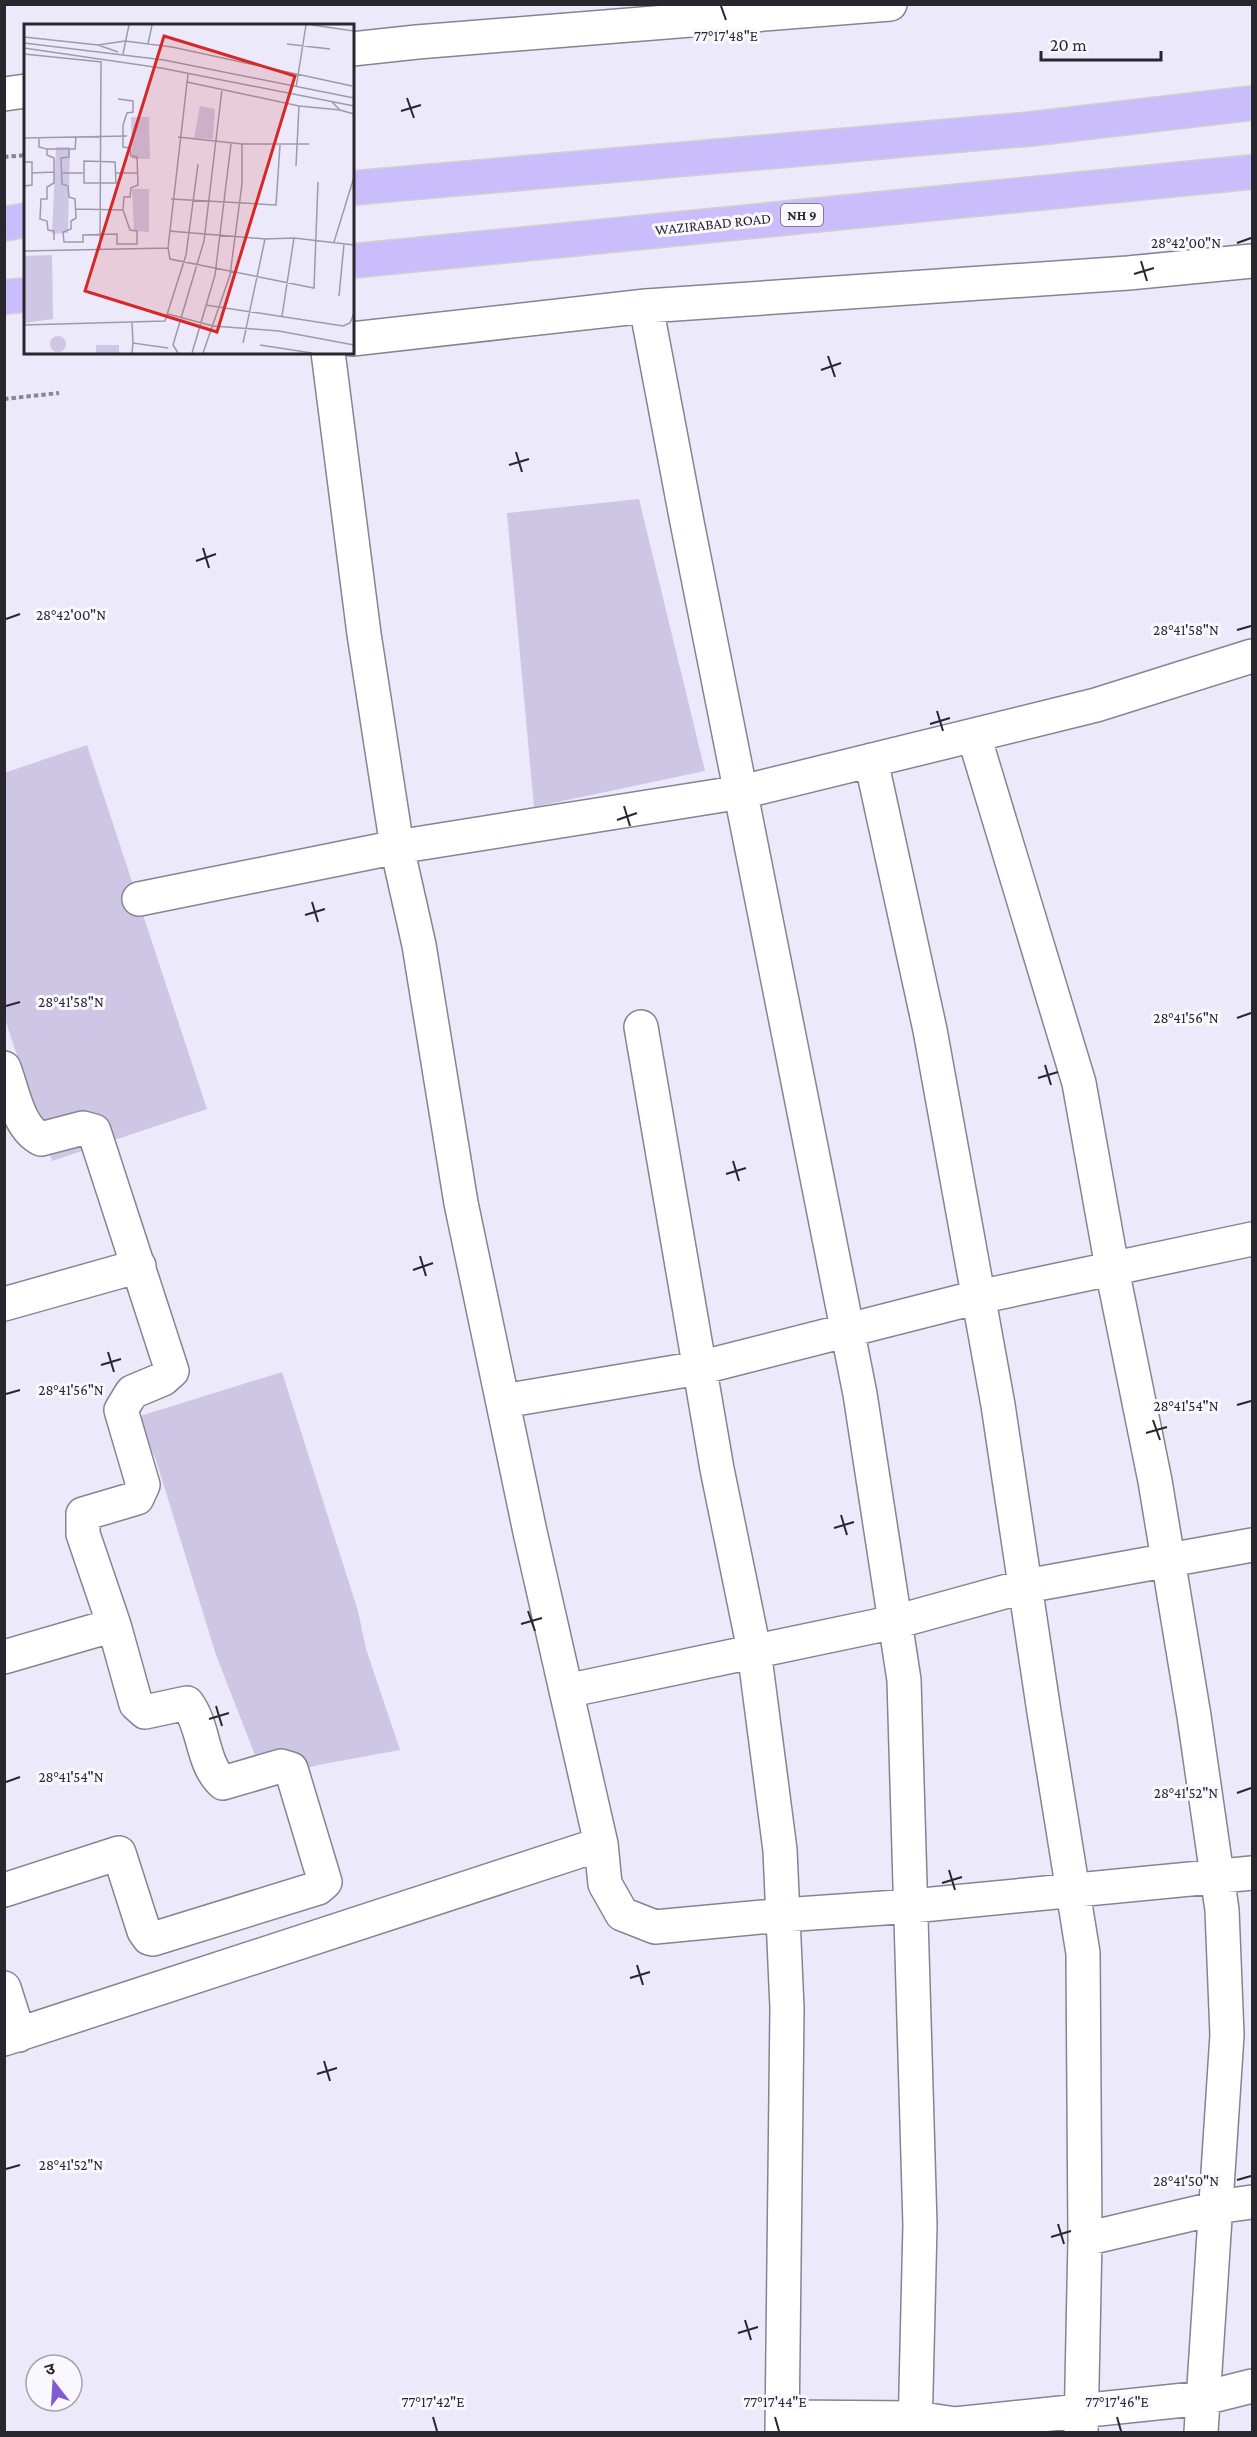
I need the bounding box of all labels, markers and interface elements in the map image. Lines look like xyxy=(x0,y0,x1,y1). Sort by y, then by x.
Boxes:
inset map xyxy=(24,24,354,354)
scale bar xyxy=(1041,24,1161,62)
text: 77°17'48"E xyxy=(694,28,758,44)
text: 20 m xyxy=(1050,35,1087,55)
road number: NH 9 xyxy=(781,204,823,226)
street label: WAZIRABAD ROAD xyxy=(654,210,772,238)
text: 28°42'00"N xyxy=(1151,235,1221,251)
text: 28°42'00"N xyxy=(36,607,106,623)
text: 28°41'58"N xyxy=(1153,622,1219,638)
text: 28°41'58"N xyxy=(38,994,104,1010)
text: 28°41'56"N xyxy=(1153,1010,1219,1026)
text: 28°41'56"N xyxy=(38,1382,104,1398)
text: 28°41'54"N xyxy=(1153,1398,1219,1414)
text: 28°41'54"N xyxy=(38,1769,104,1785)
text: 28°41'52"N xyxy=(1154,1785,1218,1801)
text: 28°41'52"N xyxy=(39,2157,103,2173)
text: 28°41'50"N xyxy=(1153,2173,1219,2189)
north arrow xyxy=(24,2353,84,2413)
text: उ xyxy=(43,2359,57,2379)
text: 77°17'42"E xyxy=(402,2394,464,2410)
text: 77°17'44"E xyxy=(743,2394,807,2410)
text: 77°17'46"E xyxy=(1085,2394,1149,2410)

